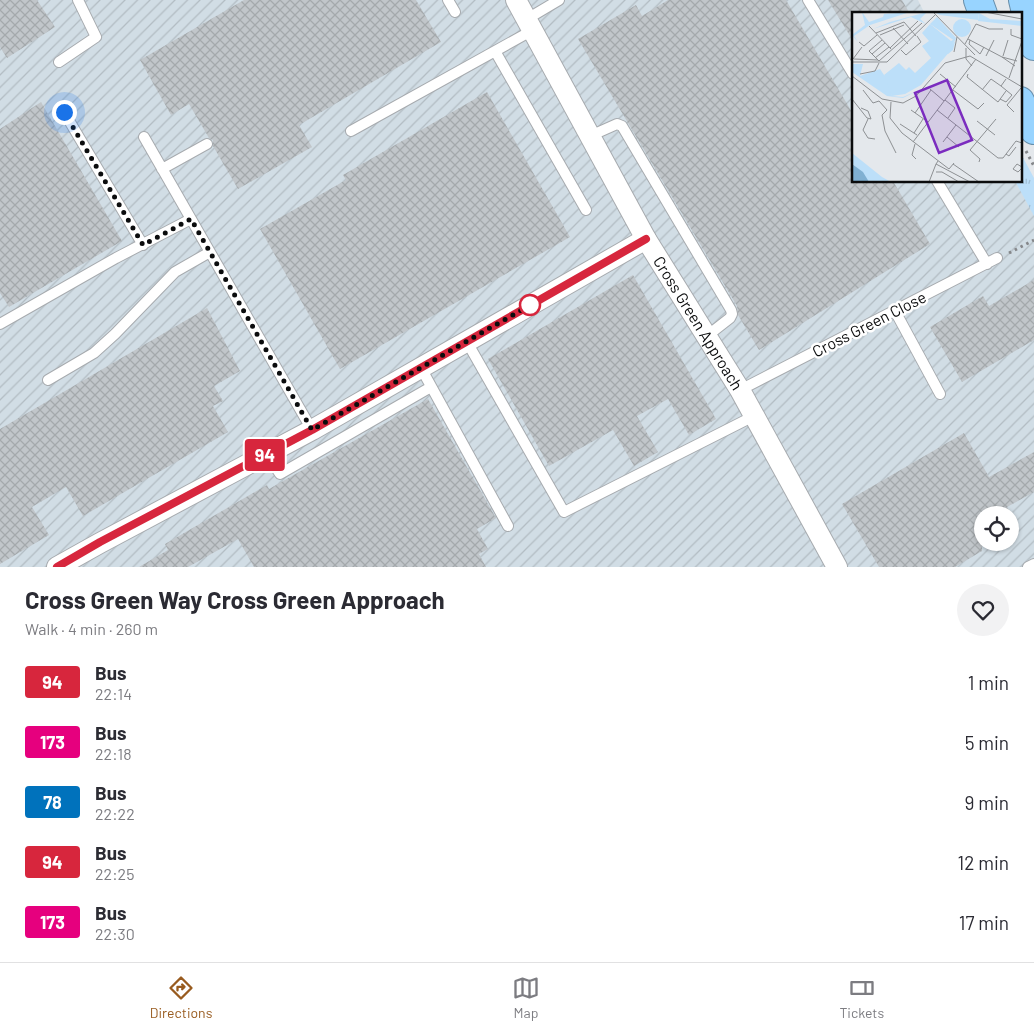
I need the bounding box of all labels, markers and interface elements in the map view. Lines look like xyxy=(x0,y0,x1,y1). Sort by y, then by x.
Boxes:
inset map xyxy=(852,12,1022,182)
your location xyxy=(52,100,77,125)
street label: Cross Green Approach xyxy=(650,252,747,393)
street label: Cross Green Close xyxy=(809,287,929,360)
unlabelled marker xyxy=(519,294,541,316)
line badge: 94 xyxy=(242,439,288,471)
text: 94 xyxy=(255,444,275,466)
map controls xyxy=(974,506,1019,551)
button: locate xyxy=(974,506,1019,551)
button: heart xyxy=(957,584,1009,636)
text: Cross Green Way Cross Green Approach xyxy=(25,585,445,614)
text: Walk · 4 min · 260 m xyxy=(25,619,158,638)
text: Bus xyxy=(95,661,127,684)
text: 94 xyxy=(42,671,63,693)
text: 1 min xyxy=(968,671,1009,694)
text: 22:14 xyxy=(95,684,132,703)
text: Bus xyxy=(95,721,127,744)
text: 173 xyxy=(40,731,65,753)
text: 5 min xyxy=(965,731,1009,754)
text: 22:18 xyxy=(95,744,132,763)
text: Bus xyxy=(95,781,127,804)
text: 78 xyxy=(43,791,62,813)
text: 9 min xyxy=(965,791,1009,814)
text: 22:22 xyxy=(95,804,135,823)
text: Bus xyxy=(95,841,127,864)
text: 94 xyxy=(42,851,63,873)
text: 12 min xyxy=(958,851,1009,874)
text: 22:25 xyxy=(95,864,134,883)
text: Bus xyxy=(95,901,127,924)
text: 173 xyxy=(40,911,65,933)
text: 17 min xyxy=(959,911,1009,934)
text: 22:30 xyxy=(95,924,135,943)
tab: Directions xyxy=(150,974,212,1021)
tab: Map xyxy=(512,974,540,1021)
tab: Tickets xyxy=(840,974,884,1021)

